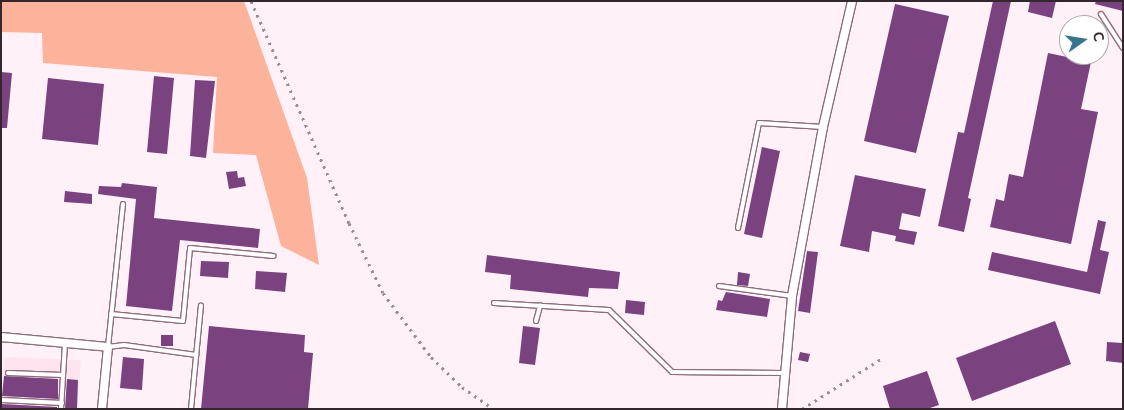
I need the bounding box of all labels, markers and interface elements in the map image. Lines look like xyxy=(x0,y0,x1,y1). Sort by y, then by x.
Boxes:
north arrow xyxy=(1059,15,1109,65)
text: С xyxy=(1088,30,1108,44)

